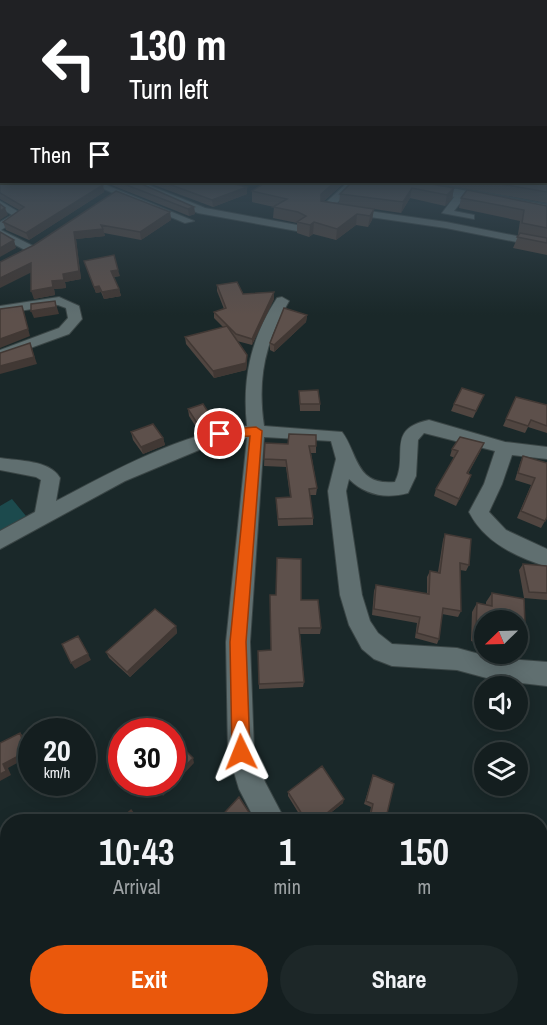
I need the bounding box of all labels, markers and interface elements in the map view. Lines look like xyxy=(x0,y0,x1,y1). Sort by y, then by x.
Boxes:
text: 130 m xyxy=(129,17,227,73)
icon: left xyxy=(30,24,108,102)
text: Turn left xyxy=(129,71,208,107)
icon: arrive xyxy=(83,138,116,171)
text: Then xyxy=(30,140,71,170)
pin xyxy=(194,408,245,459)
icon: arrive xyxy=(203,417,236,450)
north arrow xyxy=(474,610,528,664)
map controls xyxy=(474,610,528,796)
button: sound xyxy=(474,676,528,730)
speed limit sign: 30 xyxy=(108,718,186,796)
position arrow xyxy=(209,720,273,784)
text: 20 xyxy=(43,730,71,770)
button: layers xyxy=(474,742,528,796)
text: km/h xyxy=(44,762,70,783)
text: 10:43 xyxy=(99,828,174,876)
text: 1 xyxy=(279,828,295,876)
text: 150 xyxy=(400,828,449,876)
text: Arrival xyxy=(113,873,160,900)
text: min xyxy=(273,873,301,900)
text: m xyxy=(418,873,431,900)
button: Exit xyxy=(30,945,268,1014)
button: Share xyxy=(280,945,518,1014)

